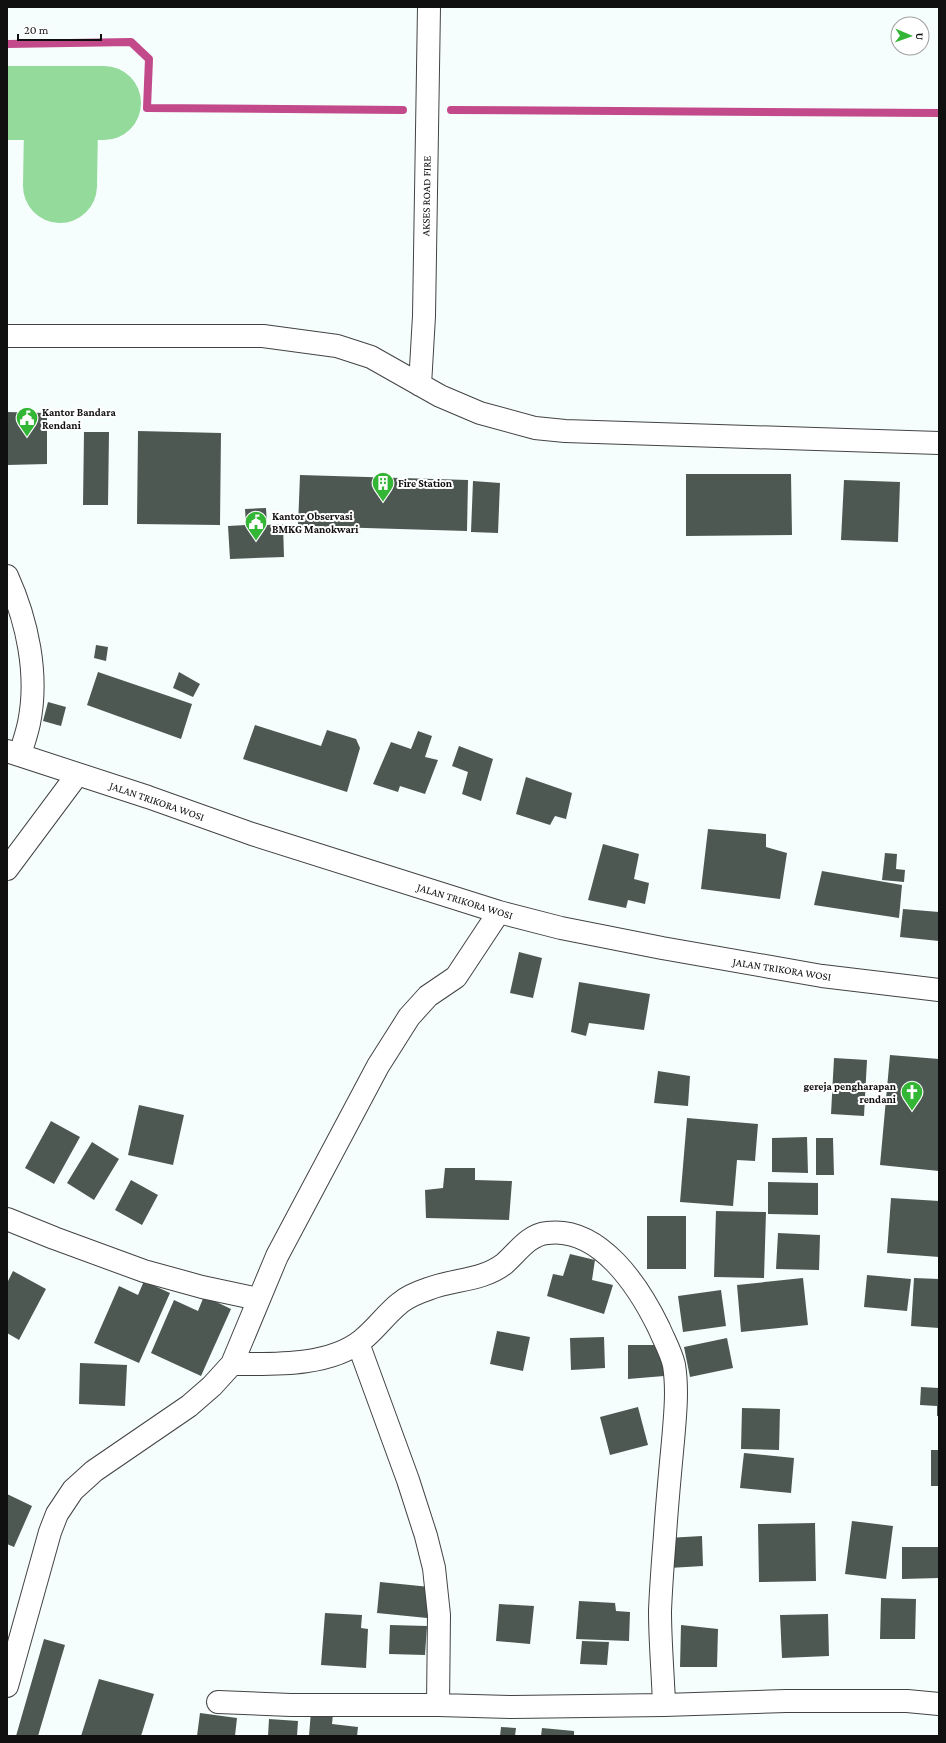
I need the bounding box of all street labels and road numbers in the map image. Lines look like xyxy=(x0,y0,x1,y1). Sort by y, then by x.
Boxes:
street label: AKSES ROAD FIRE xyxy=(419,156,433,236)
street label: JALAN TRIKORA WOSI xyxy=(107,779,206,824)
street label: JALAN TRIKORA WOSI xyxy=(414,880,514,922)
street label: JALAN TRIKORA WOSI xyxy=(731,955,832,984)

